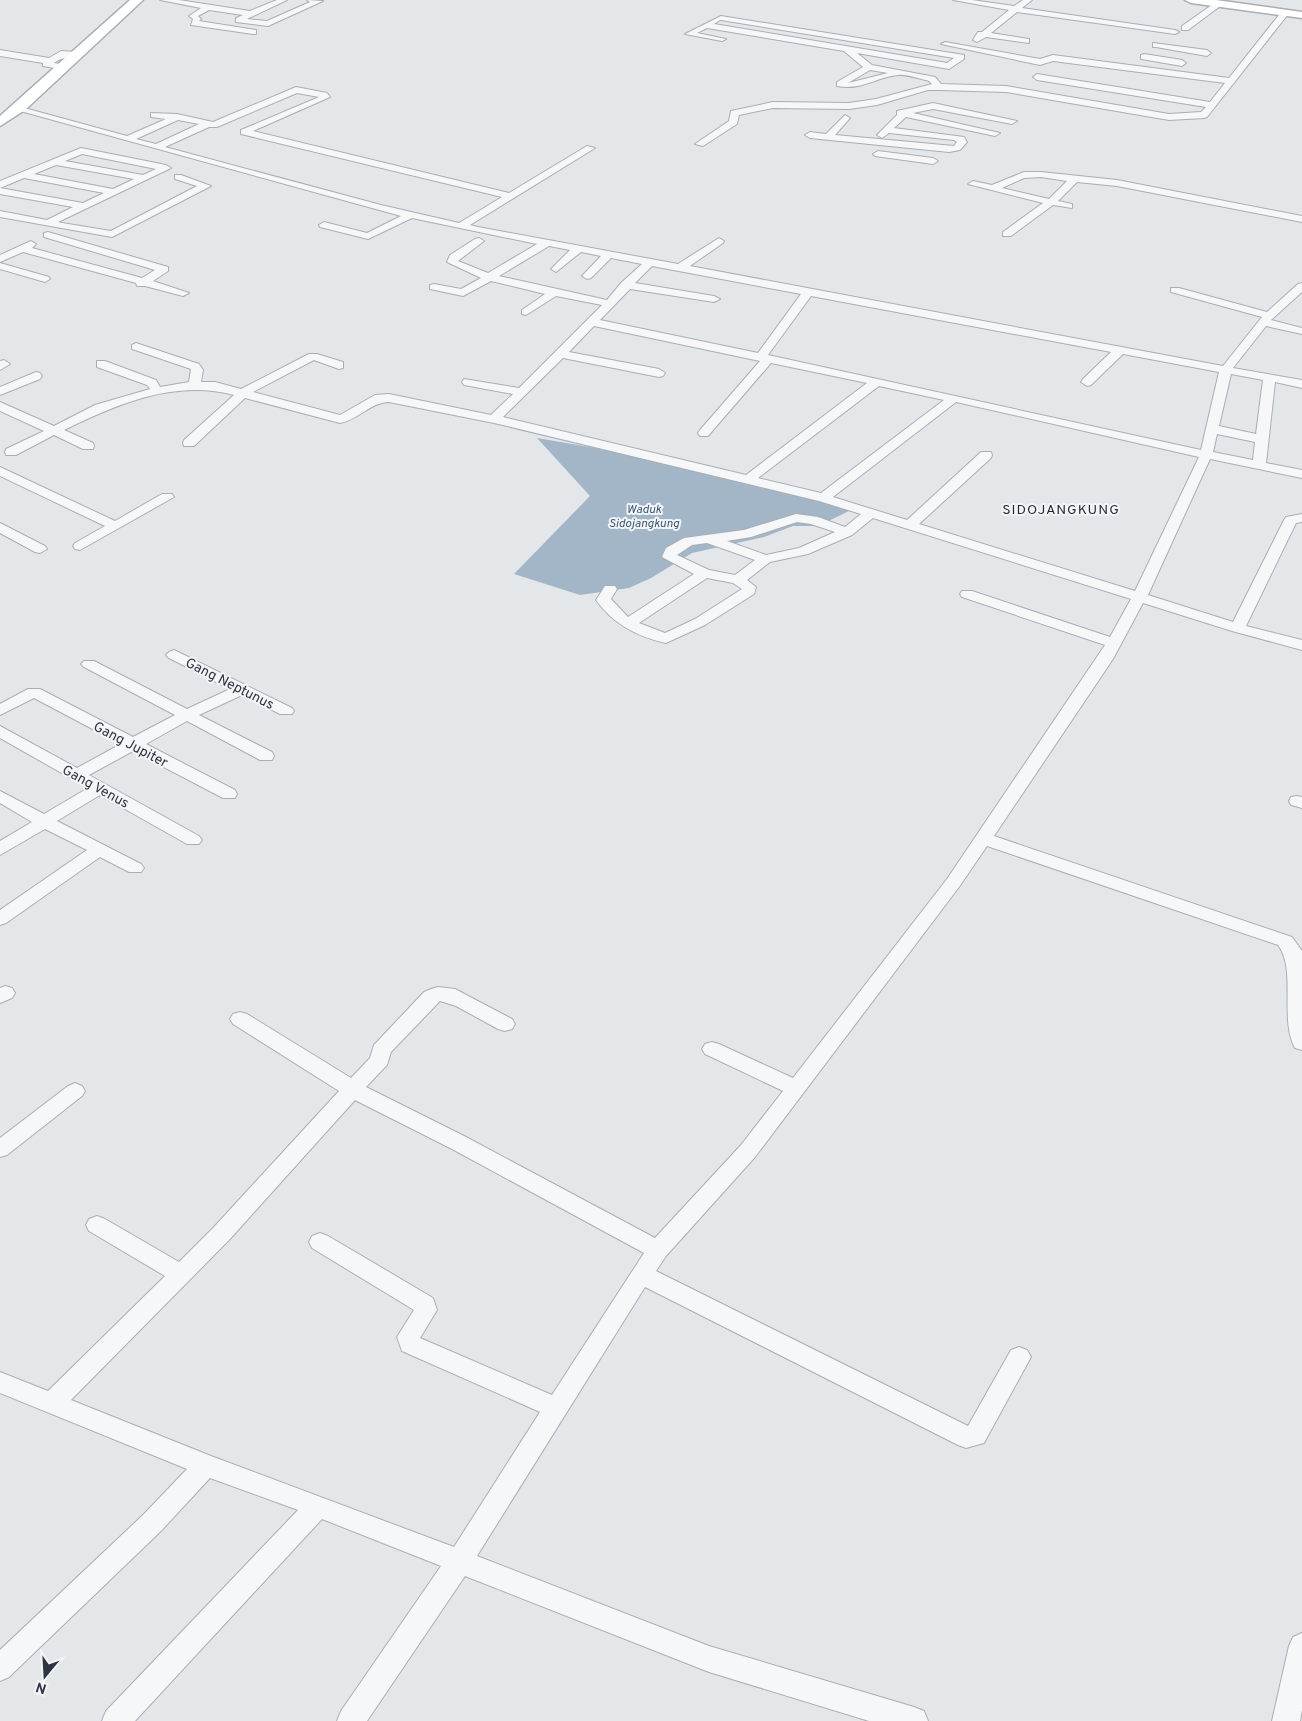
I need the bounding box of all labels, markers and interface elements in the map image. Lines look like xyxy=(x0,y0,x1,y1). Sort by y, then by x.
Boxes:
water label: Waduk Sidojangkung xyxy=(609,502,680,532)
district label: SIDOJANGKUNG xyxy=(1002,502,1120,519)
street label: Gang Neptunus xyxy=(182,655,276,714)
street label: Gang Jupiter xyxy=(90,719,171,772)
street label: Gang Venus xyxy=(59,762,132,813)
north arrow xyxy=(20,1651,70,1701)
text: N xyxy=(34,1677,49,1697)

